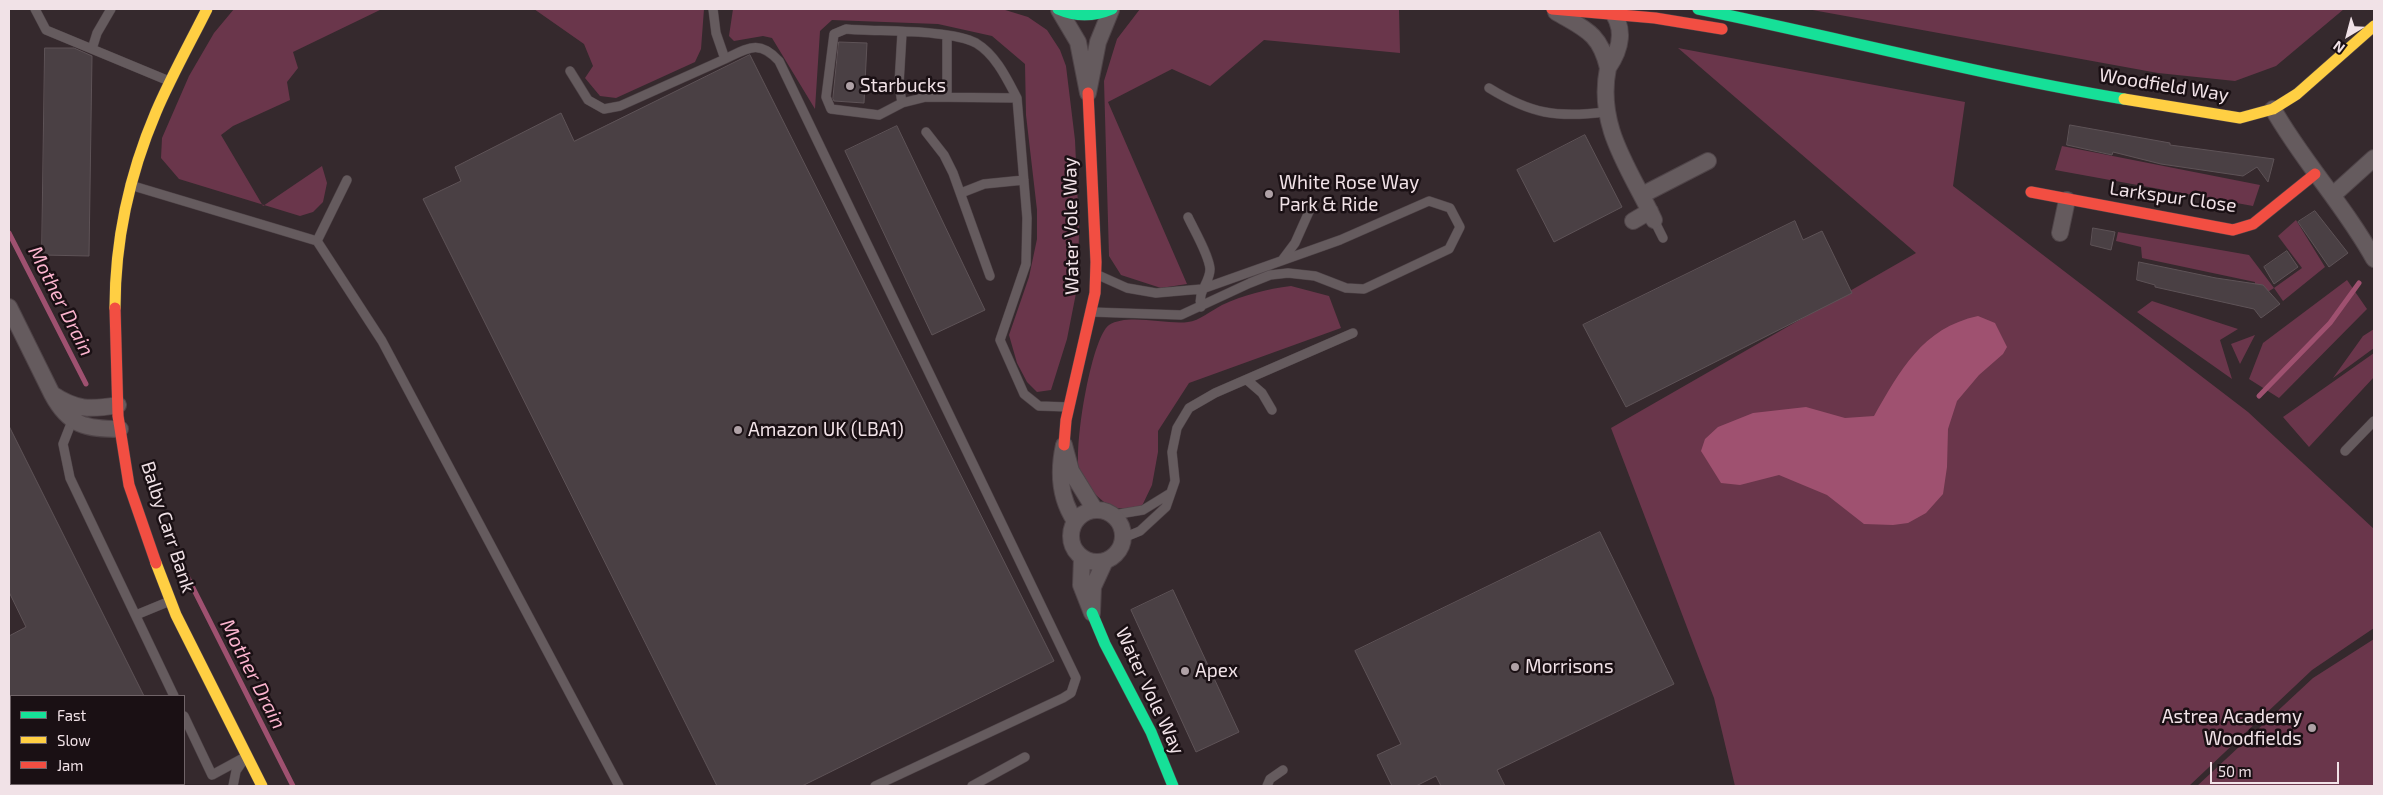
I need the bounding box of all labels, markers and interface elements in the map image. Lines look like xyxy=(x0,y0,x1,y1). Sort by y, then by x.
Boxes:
north arrow xyxy=(2323,10,2373,60)
text: N xyxy=(2330,38,2348,57)
street label: Woodfield Way xyxy=(2098,64,2230,106)
place label: Starbucks xyxy=(860,75,946,97)
marker: Starbucks xyxy=(844,80,856,92)
street label: Water Vole Way xyxy=(1058,157,1084,295)
place label: White Rose Way Park & Ride xyxy=(1279,172,1419,216)
street label: Larkspur Close xyxy=(2108,177,2238,217)
marker: White Rose Way Park & Ride xyxy=(1263,188,1275,200)
water label: Mother Drain xyxy=(23,242,99,360)
place label: Amazon UK (LBA1) xyxy=(748,419,904,441)
marker: Amazon UK (LBA1) xyxy=(732,424,744,436)
street label: Balby Carr Bank xyxy=(136,459,200,595)
water label: Mother Drain xyxy=(215,615,291,733)
street label: Water Vole Way xyxy=(1111,624,1189,758)
place label: Morrisons xyxy=(1525,656,1614,678)
place label: Apex xyxy=(1195,660,1238,682)
marker: Morrisons xyxy=(1509,661,1521,673)
marker: Apex xyxy=(1179,665,1191,677)
legend xyxy=(10,695,185,785)
text: Fast xyxy=(57,706,86,724)
place label: Astrea Academy Woodfields xyxy=(2162,706,2302,750)
marker: Astrea Academy Woodfields xyxy=(2306,722,2318,734)
text: Slow xyxy=(57,731,91,749)
scale bar xyxy=(2213,752,2342,784)
text: Jam xyxy=(57,756,83,774)
text: 50 m xyxy=(2218,762,2252,780)

